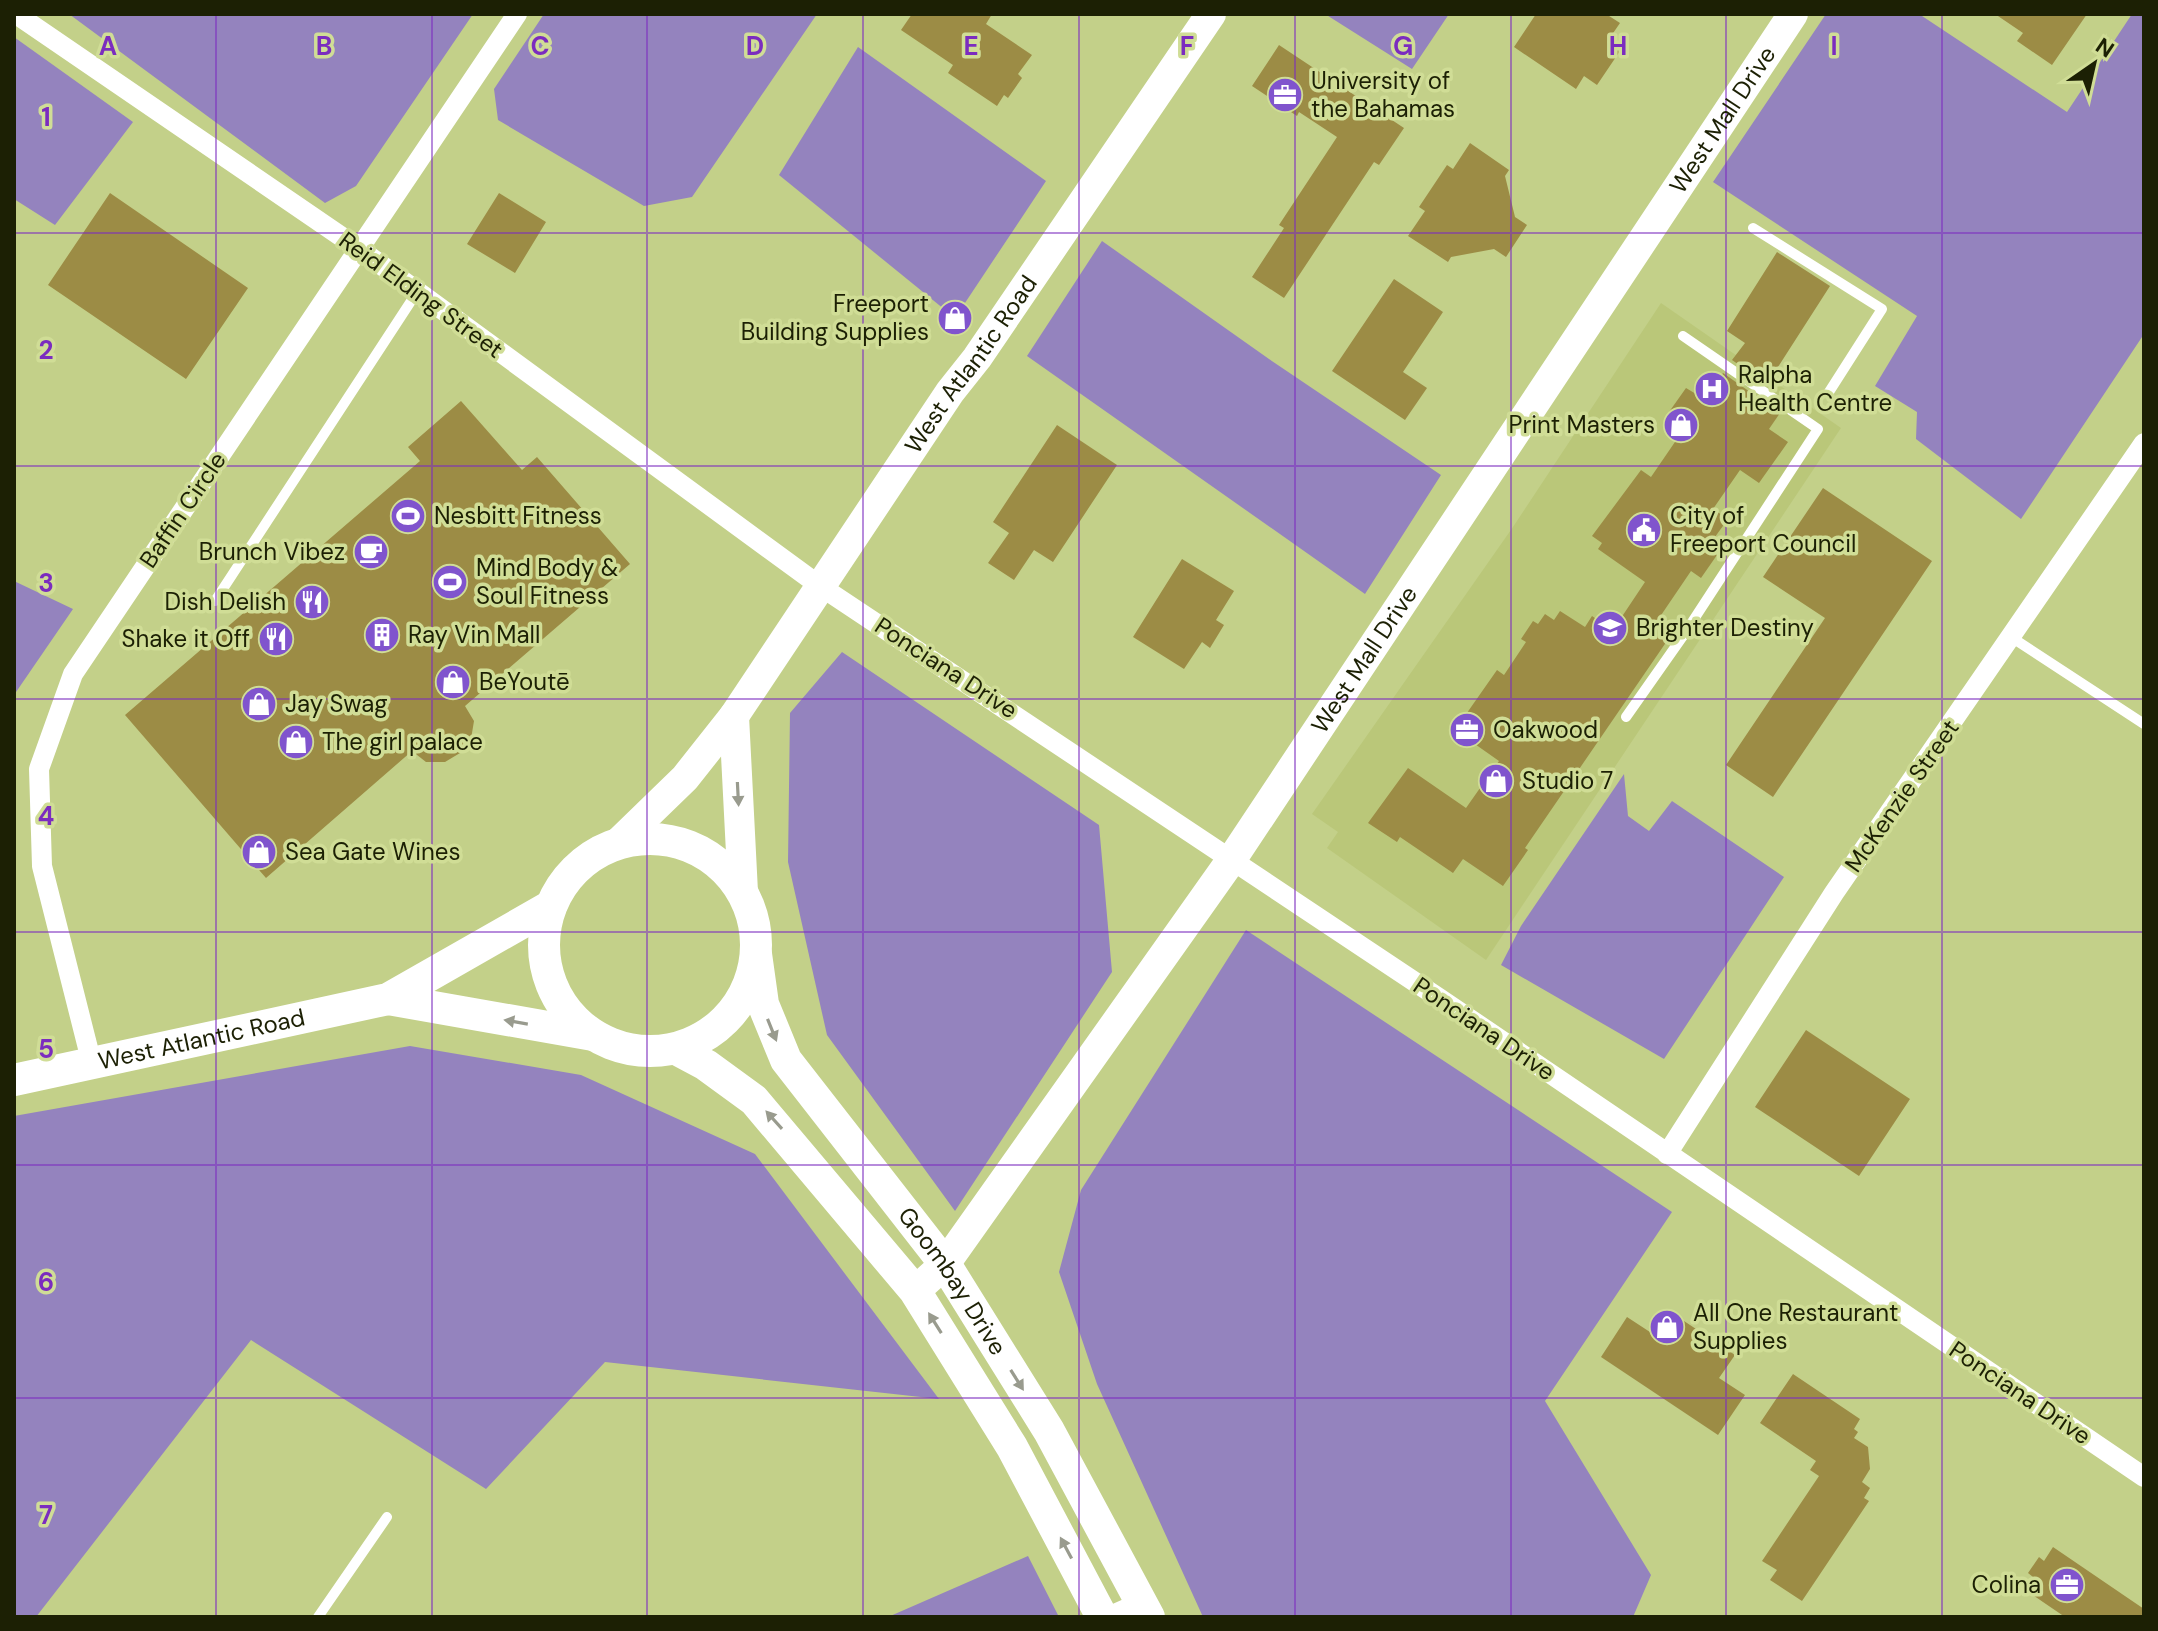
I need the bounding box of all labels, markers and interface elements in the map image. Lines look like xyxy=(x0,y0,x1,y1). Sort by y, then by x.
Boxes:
north arrow xyxy=(2054,24,2134,104)
text: A xyxy=(99,29,117,63)
text: B xyxy=(316,29,332,63)
text: C xyxy=(530,29,550,63)
text: D xyxy=(746,29,764,63)
text: E xyxy=(963,29,979,63)
text: F xyxy=(1180,29,1194,63)
text: G xyxy=(1393,29,1413,63)
text: H xyxy=(1609,29,1627,63)
text: I xyxy=(1830,29,1838,63)
text: N xyxy=(2090,31,2120,64)
street label: West Mall Drive xyxy=(1662,40,1782,199)
place label: University of the Bahamas xyxy=(1311,65,1455,124)
office icon: University of the Bahamas xyxy=(1266,76,1304,114)
text: 1 xyxy=(41,100,51,134)
street label: Reid Elding Street xyxy=(333,225,510,365)
street label: West Atlantic Road xyxy=(898,269,1044,459)
place label: Freeport Building Supplies xyxy=(741,288,929,347)
shop icon: Freeport Building Supplies xyxy=(936,299,974,337)
text: 2 xyxy=(38,333,54,367)
place label: Ralpha Health Centre xyxy=(1738,359,1892,418)
hospital icon: Ralpha Health Centre xyxy=(1693,370,1731,408)
shop icon: Print Masters xyxy=(1662,406,1700,444)
place label: Print Masters xyxy=(1508,409,1655,440)
street label: Baffin Circle xyxy=(132,446,233,574)
sports icon: Nesbitt Fitness xyxy=(389,497,427,535)
place label: Nesbitt Fitness xyxy=(434,500,602,531)
place label: City of Freeport Council xyxy=(1670,500,1856,559)
public building icon: City of Freeport Council xyxy=(1625,511,1663,549)
cafe icon: Brunch Vibez xyxy=(352,533,390,571)
place label: Brunch Vibez xyxy=(199,536,345,567)
place label: Mind Body & Soul Fitness xyxy=(476,552,619,611)
sports icon: Mind Body & Soul Fitness xyxy=(431,563,469,601)
text: 3 xyxy=(38,566,54,600)
street label: West Mall Drive xyxy=(1304,580,1424,739)
restaurant icon: Dish Delish xyxy=(293,583,331,621)
place label: Dish Delish xyxy=(164,586,286,617)
school or university icon: Brighter Destiny xyxy=(1591,609,1629,647)
street label: Ponciana Drive xyxy=(869,610,1023,725)
place label: Brighter Destiny xyxy=(1636,612,1814,643)
building icon: Ray Vin Mall xyxy=(363,616,401,654)
place label: Ray Vin Mall xyxy=(408,619,540,650)
restaurant icon: Shake it Off xyxy=(257,620,295,658)
place label: Shake it Off xyxy=(122,623,250,654)
shop icon: BeYoutē xyxy=(434,663,472,701)
place label: BeYoutē xyxy=(479,666,570,697)
shop icon: Jay Swag xyxy=(240,685,278,723)
place label: Jay Swag xyxy=(285,688,388,719)
office icon: Oakwood xyxy=(1448,711,1486,749)
street label: McKenzie Street xyxy=(1837,713,1966,878)
place label: Oakwood xyxy=(1493,714,1598,745)
shop icon: The girl palace xyxy=(277,723,315,761)
place label: The girl palace xyxy=(322,726,483,757)
shop icon: Studio 7 xyxy=(1477,762,1515,800)
place label: Studio 7 xyxy=(1522,765,1613,796)
one-way arrow xyxy=(732,782,745,807)
text: 4 xyxy=(38,799,54,833)
shop icon: Sea Gate Wines xyxy=(240,833,278,871)
place label: Sea Gate Wines xyxy=(285,836,460,867)
street label: Ponciana Drive xyxy=(1408,970,1561,1087)
street label: West Atlantic Road xyxy=(95,1001,308,1076)
one-way arrow xyxy=(503,1015,528,1027)
one-way arrow xyxy=(766,1018,779,1042)
text: 5 xyxy=(38,1032,54,1066)
one-way arrow xyxy=(765,1111,783,1130)
street label: Goombay Drive xyxy=(891,1201,1014,1361)
text: 6 xyxy=(38,1265,54,1299)
place label: All One Restaurant Supplies xyxy=(1693,1297,1898,1356)
shop icon: All One Restaurant Supplies xyxy=(1648,1308,1686,1346)
one-way arrow xyxy=(928,1313,943,1334)
street label: Ponciana Drive xyxy=(1944,1334,2097,1451)
one-way arrow xyxy=(1010,1369,1024,1391)
text: 7 xyxy=(39,1498,53,1532)
one-way arrow xyxy=(1059,1537,1072,1560)
office icon: Colina xyxy=(2048,1566,2086,1604)
place label: Colina xyxy=(1972,1569,2041,1600)

